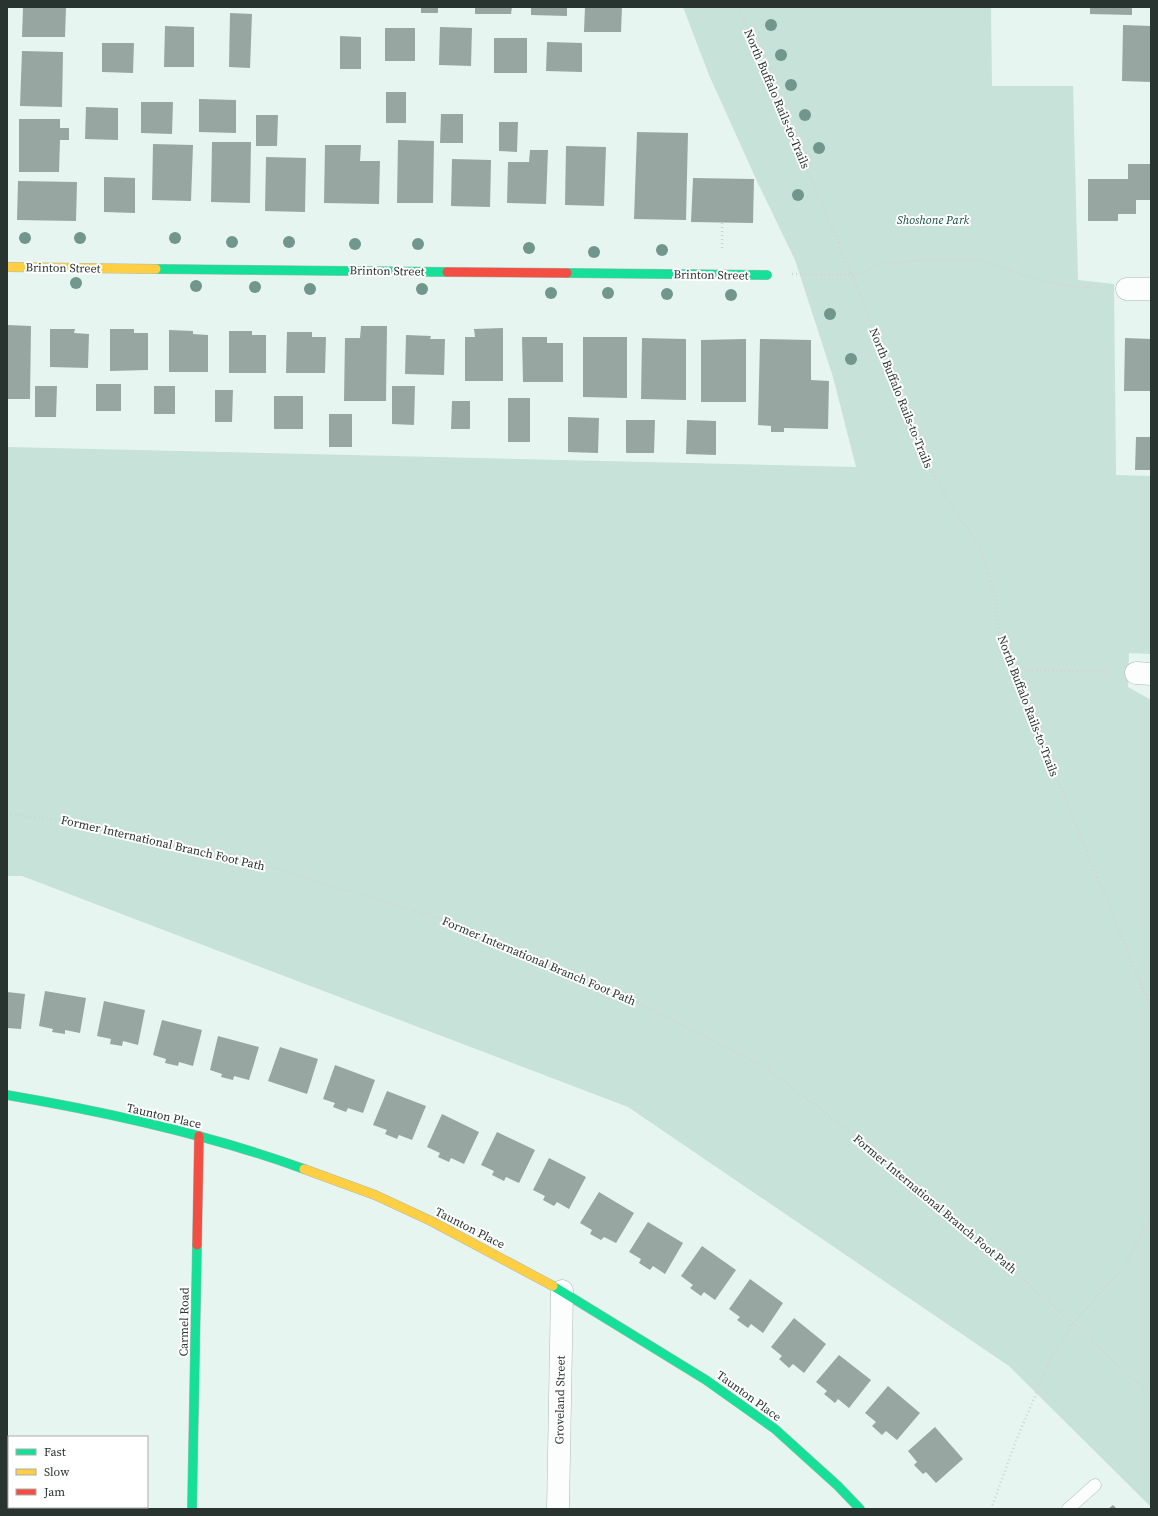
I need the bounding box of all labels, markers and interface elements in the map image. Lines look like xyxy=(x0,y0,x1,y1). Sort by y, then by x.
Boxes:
street label: North Buffalo Rails-to-Trails xyxy=(740,27,814,171)
park label: Shoshone Park xyxy=(897,212,969,228)
street label: Brinton Street xyxy=(25,259,101,277)
street label: Brinton Street xyxy=(349,262,425,280)
street label: Brinton Street xyxy=(673,266,749,284)
street label: North Buffalo Rails-to-Trails xyxy=(866,326,936,470)
street label: North Buffalo Rails-to-Trails xyxy=(994,633,1062,779)
street label: Former International Branch Foot Path xyxy=(59,812,267,874)
street label: Former International Branch Foot Path xyxy=(440,913,638,1009)
street label: Taunton Place xyxy=(125,1100,203,1132)
street label: Former International Branch Foot Path xyxy=(850,1131,1020,1277)
street label: Taunton Place xyxy=(432,1204,508,1252)
street label: Carmel Road xyxy=(175,1287,193,1357)
street label: Groveland Street xyxy=(551,1355,569,1445)
street label: Taunton Place xyxy=(713,1367,785,1425)
legend xyxy=(8,1436,148,1508)
text: Fast xyxy=(44,1444,66,1460)
text: Slow xyxy=(44,1464,70,1480)
text: Jam xyxy=(43,1484,65,1500)

